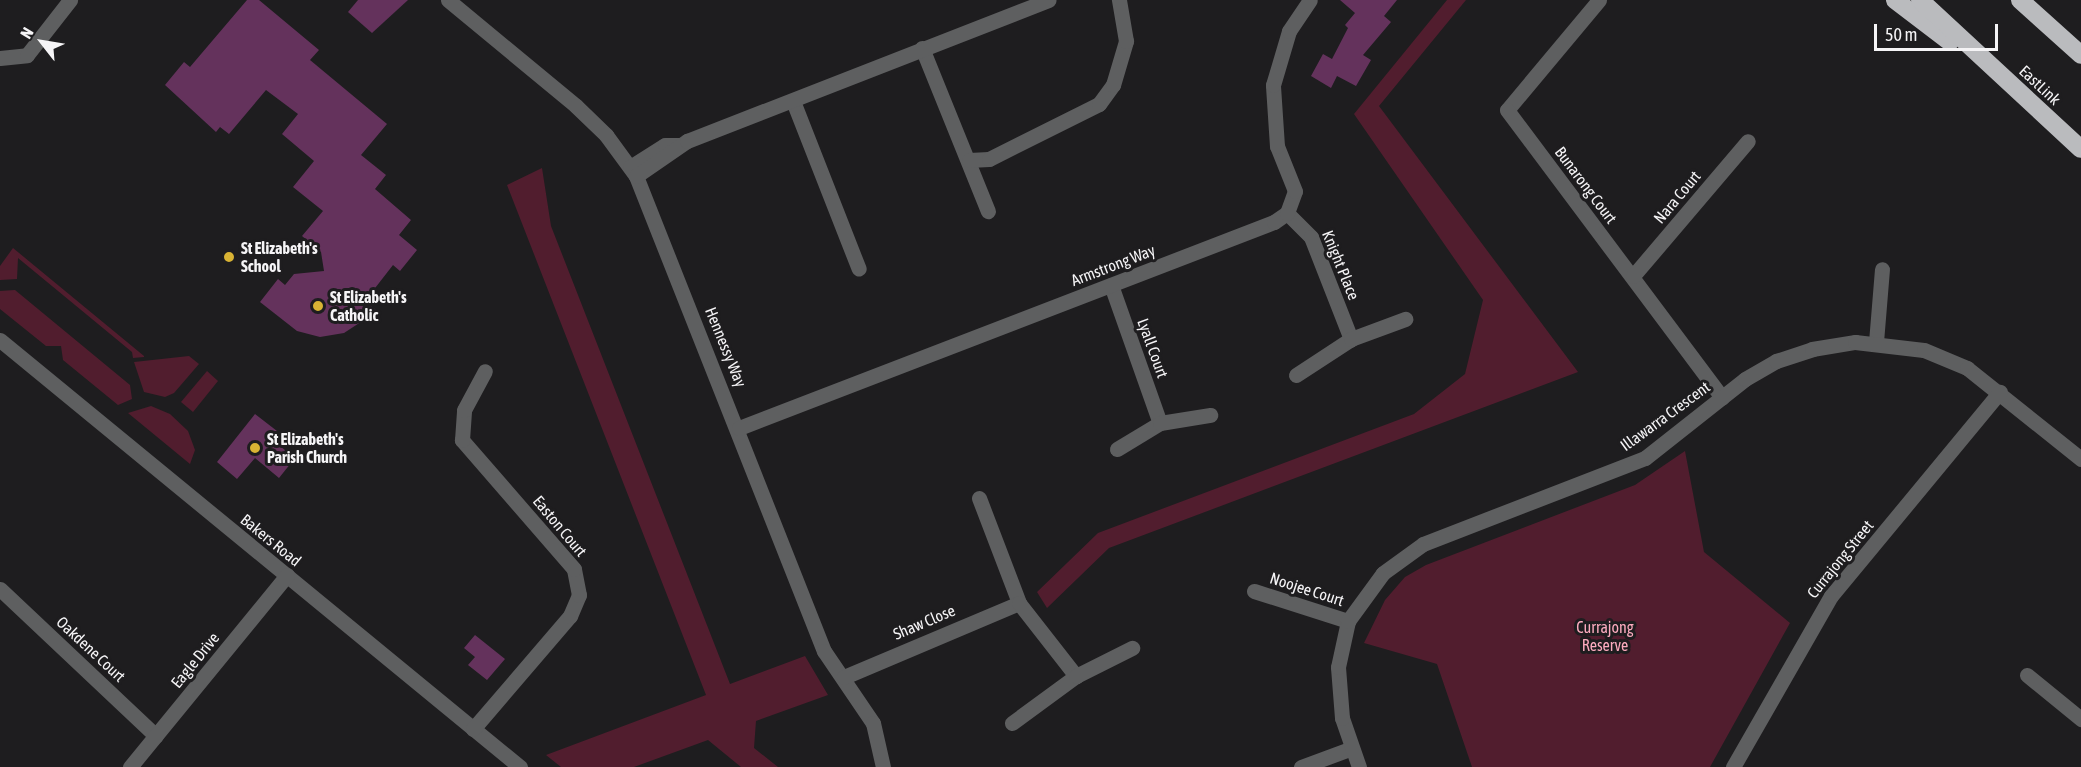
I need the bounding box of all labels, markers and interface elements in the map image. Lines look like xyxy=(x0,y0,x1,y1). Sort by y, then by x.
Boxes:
north arrow xyxy=(12,12,72,72)
scale bar xyxy=(1877,12,2002,50)
text: N xyxy=(16,24,37,41)
text: 50 m xyxy=(1885,24,1917,45)
street label: EastLink xyxy=(2015,61,2065,109)
street label: Bunarong Court xyxy=(1551,143,1621,227)
street label: Nara Court xyxy=(1650,167,1704,227)
street label: Knight Place xyxy=(1318,227,1364,303)
place label: St Elizabeth's School xyxy=(241,238,318,276)
street label: Armstrong Way xyxy=(1068,240,1158,290)
marker: St Elizabeth's School xyxy=(222,250,236,264)
place label: St Elizabeth's Catholic xyxy=(330,287,407,325)
marker: St Elizabeth's Catholic xyxy=(311,299,325,313)
street label: Hennessy Way xyxy=(701,304,751,390)
street label: Lyall Court xyxy=(1133,316,1173,380)
street label: Illawarra Crescent xyxy=(1616,377,1714,455)
place label: St Elizabeth's Parish Church xyxy=(267,429,347,467)
marker: St Elizabeth's Parish Church xyxy=(248,441,262,455)
street label: Easton Court xyxy=(529,492,591,560)
street label: Bakers Road xyxy=(237,510,305,570)
street label: Currajong Street xyxy=(1803,516,1877,602)
street label: Noojee Court xyxy=(1268,568,1346,610)
street label: Shaw Close xyxy=(890,600,958,644)
street label: Oakdene Court xyxy=(53,612,129,686)
park label: Currajong Reserve xyxy=(1576,617,1634,655)
street label: Eagle Drive xyxy=(167,628,223,692)

